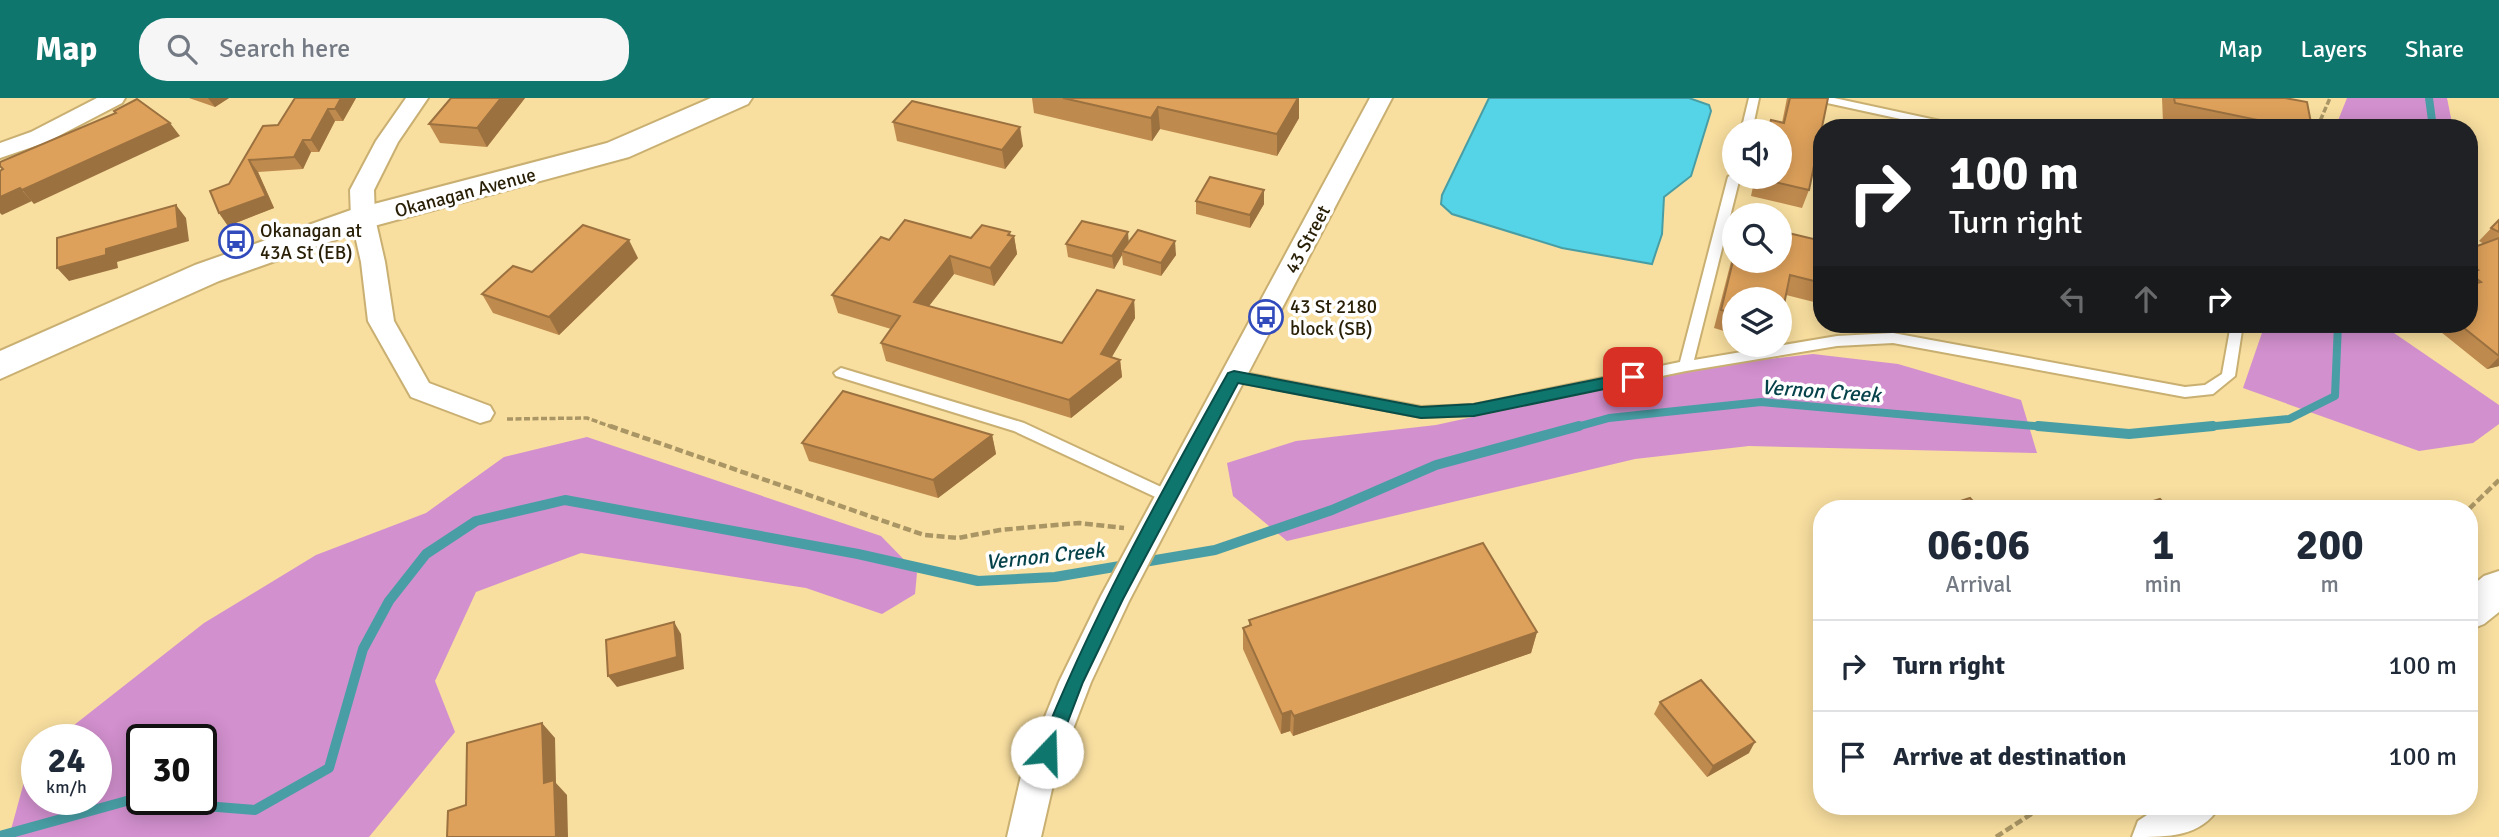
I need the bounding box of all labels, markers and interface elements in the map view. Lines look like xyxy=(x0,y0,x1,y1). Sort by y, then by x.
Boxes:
search box xyxy=(139,18,629,81)
text: Map xyxy=(35,29,97,70)
icon: search xyxy=(163,30,201,68)
text: Search here xyxy=(219,33,350,65)
text: Map xyxy=(2218,34,2263,64)
text: Layers xyxy=(2301,34,2367,64)
text: Share xyxy=(2405,34,2464,64)
map controls xyxy=(1722,119,1792,357)
button: sound xyxy=(1722,119,1792,189)
text: 100 m xyxy=(1949,143,2079,203)
icon: right xyxy=(1834,147,1925,238)
street label: Okanagan Avenue xyxy=(392,163,539,223)
street label: 43 Street xyxy=(1280,201,1336,278)
button: search xyxy=(1722,203,1792,273)
text: Turn right xyxy=(1949,203,2082,242)
place label: Okanagan at 43A St (EB) xyxy=(260,219,362,265)
bus stop icon: Okanagan at 43A St (EB) xyxy=(217,222,255,260)
icon: left xyxy=(2054,280,2092,318)
icon: ahead xyxy=(2127,280,2165,318)
icon: right xyxy=(2200,280,2238,318)
button: layers xyxy=(1722,287,1792,357)
place label: 43 St 2180 block (SB) xyxy=(1290,295,1377,341)
bus stop icon: 43 St 2180 block (SB) xyxy=(1247,298,1285,336)
pin xyxy=(1603,347,1663,407)
icon: arrive xyxy=(1614,358,1652,396)
water label: Vernon Creek xyxy=(1761,374,1884,408)
text: 06:06 xyxy=(1927,520,2030,571)
text: 1 xyxy=(2152,520,2174,571)
text: 200 xyxy=(2296,520,2364,571)
water label: Vernon Creek xyxy=(984,537,1108,575)
text: Arrival xyxy=(1946,570,2012,599)
text: min xyxy=(2144,570,2182,599)
text: m xyxy=(2321,570,2339,599)
icon: right xyxy=(1834,647,1872,685)
text: Turn right xyxy=(1893,650,2005,682)
text: 100 m xyxy=(2388,650,2457,682)
position arrow xyxy=(1010,715,1084,789)
speed limit sign: 30 xyxy=(126,724,217,815)
icon: arrive xyxy=(1834,738,1872,776)
text: 24 xyxy=(48,739,85,782)
text: Arrive at destination xyxy=(1893,741,2126,773)
text: 100 m xyxy=(2388,741,2457,773)
text: km/h xyxy=(46,776,87,798)

